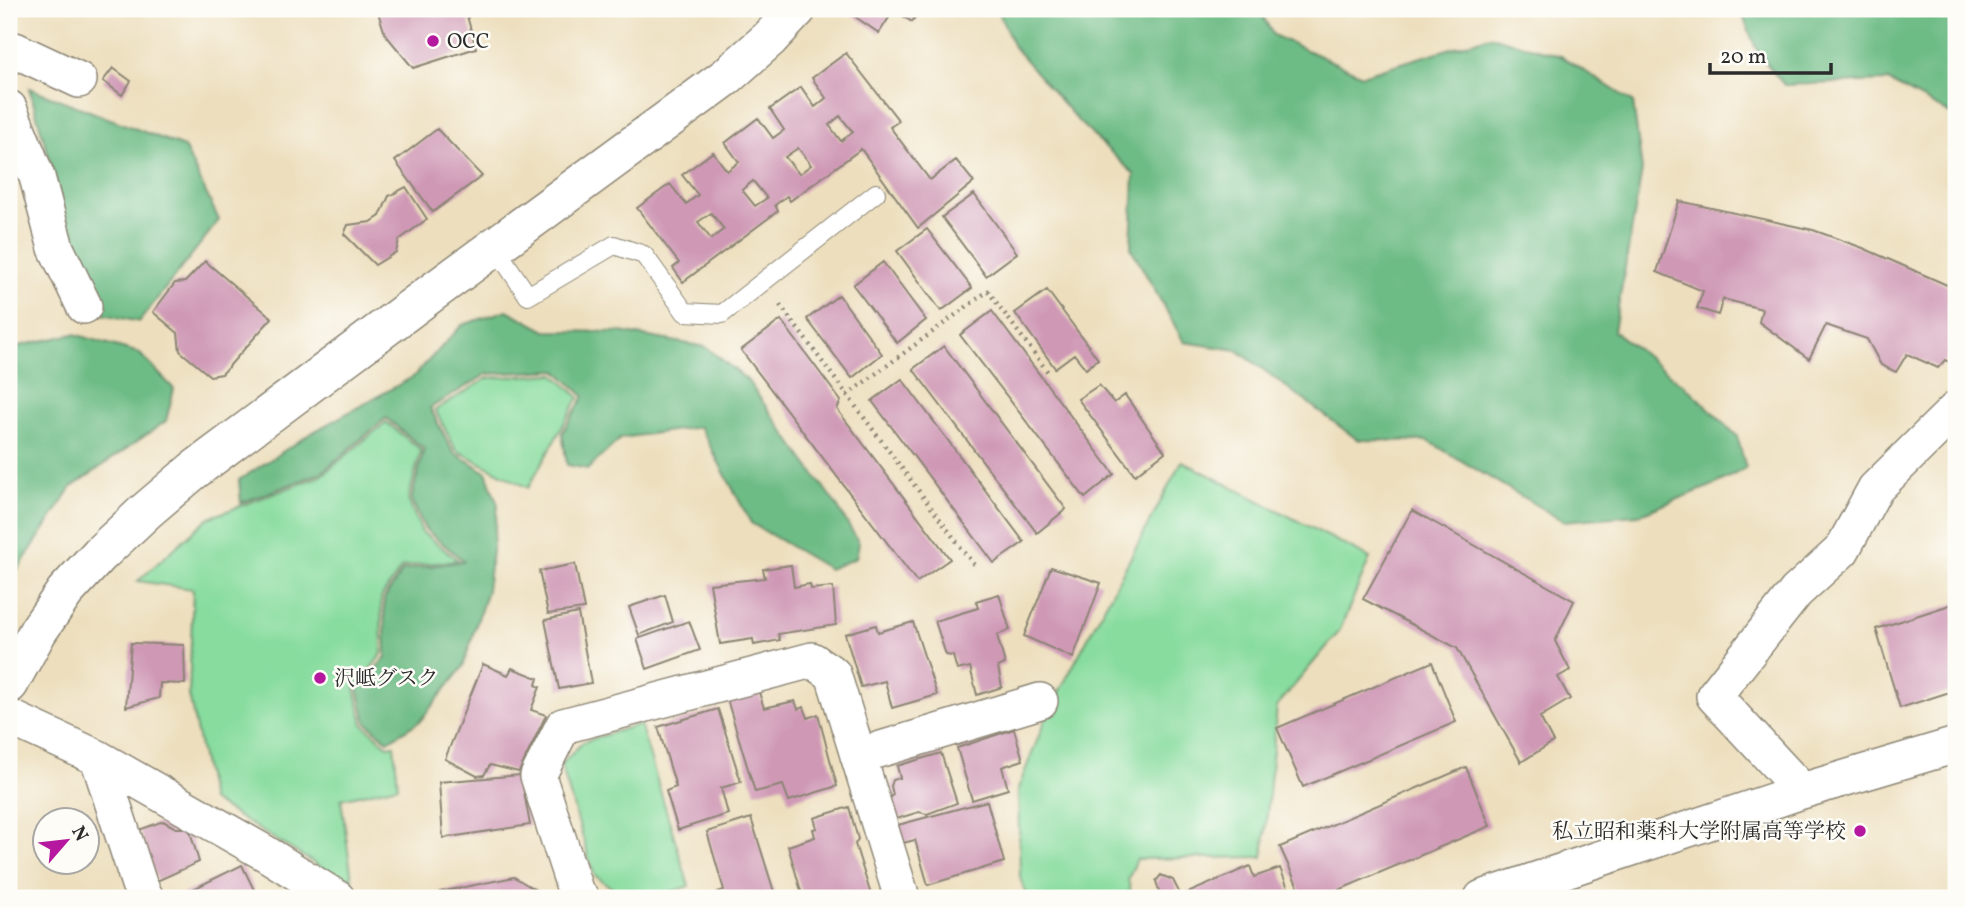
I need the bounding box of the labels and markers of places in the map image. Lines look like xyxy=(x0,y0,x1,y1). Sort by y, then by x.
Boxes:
place label: OCC xyxy=(447,28,489,57)
marker: OCC xyxy=(425,33,441,49)
place label: 沢岻グスク xyxy=(334,665,439,694)
marker: 沢岻グスク xyxy=(312,670,328,686)
place label: 私立昭和薬科大学附属高等学校 xyxy=(1552,818,1846,847)
marker: 私立昭和薬科大学附属高等学校 xyxy=(1852,823,1868,839)

